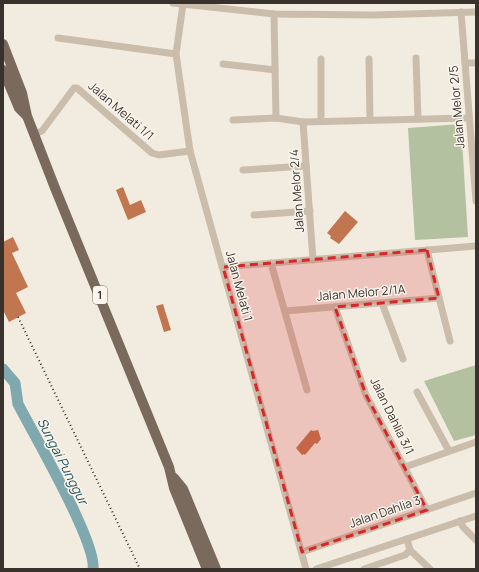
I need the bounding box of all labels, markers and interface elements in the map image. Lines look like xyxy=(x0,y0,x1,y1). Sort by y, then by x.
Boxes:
street label: Jalan Melor 2/5 xyxy=(444,65,469,149)
street label: Jalan Melati 1/1 xyxy=(85,77,158,144)
street label: Jalan Melor 2/4 xyxy=(285,149,308,233)
street label: Jalan Melati 1 xyxy=(222,249,257,323)
street label: Jalan Melor 2/1A xyxy=(316,280,406,305)
road number: 1 xyxy=(93,286,107,304)
street label: Jalan Dahlia 3/1 xyxy=(366,374,418,457)
water label: Sungai Punggur xyxy=(33,415,94,510)
street label: Jalan Dahlia 3 xyxy=(347,491,423,532)

